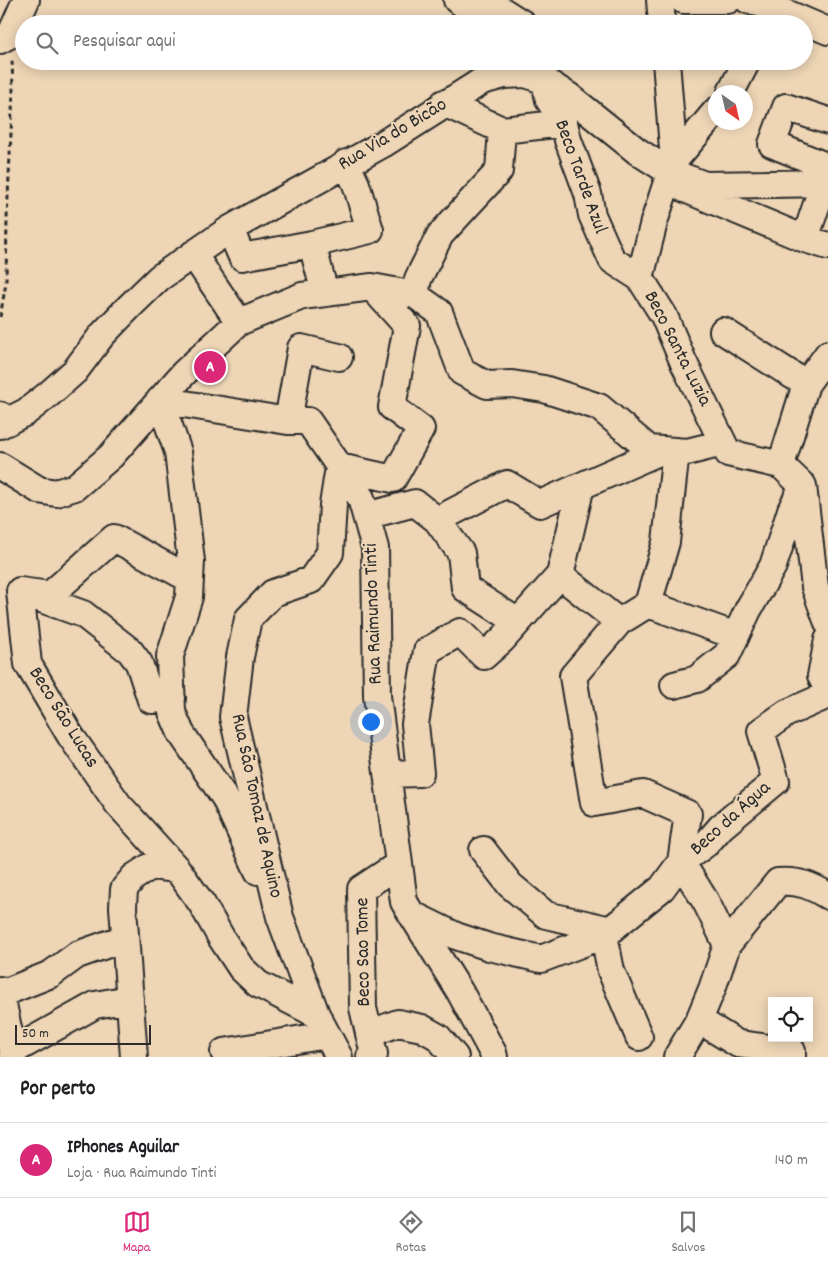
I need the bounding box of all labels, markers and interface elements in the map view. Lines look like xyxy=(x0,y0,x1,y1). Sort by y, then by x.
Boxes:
search box xyxy=(15,15,813,70)
icon: search xyxy=(33,29,61,57)
text: Pesquisar aqui xyxy=(73,29,175,56)
north arrow xyxy=(708,85,753,130)
street label: Rua Via do Bicão xyxy=(333,91,453,179)
street label: Beco Tarde Azul xyxy=(546,116,614,238)
street label: Beco Santa Luzia xyxy=(636,286,718,412)
pin: A xyxy=(194,348,226,386)
street label: Rua Raimundo Tinti xyxy=(358,542,390,685)
street label: Beco São Lucas xyxy=(21,662,105,774)
your location xyxy=(358,709,384,735)
street label: Rua São Tomaz de Aquino xyxy=(223,711,289,901)
street label: Beco da Água xyxy=(684,775,778,863)
street label: Beco Sao Tome xyxy=(349,897,379,1007)
map controls xyxy=(768,997,813,1042)
button: locate xyxy=(768,997,813,1042)
scale bar xyxy=(15,1022,151,1045)
text: 50 m xyxy=(22,1024,49,1044)
text: Por perto xyxy=(20,1075,95,1105)
text: IPhones Aguilar xyxy=(67,1135,179,1162)
text: A xyxy=(32,1149,40,1172)
text: 140 m xyxy=(774,1149,808,1172)
text: Loja · Rua Raimundo Tinti xyxy=(67,1162,217,1185)
tab: Mapa xyxy=(123,1208,151,1258)
tab: Rotas xyxy=(396,1208,426,1258)
tab: Salvos xyxy=(671,1208,705,1258)

